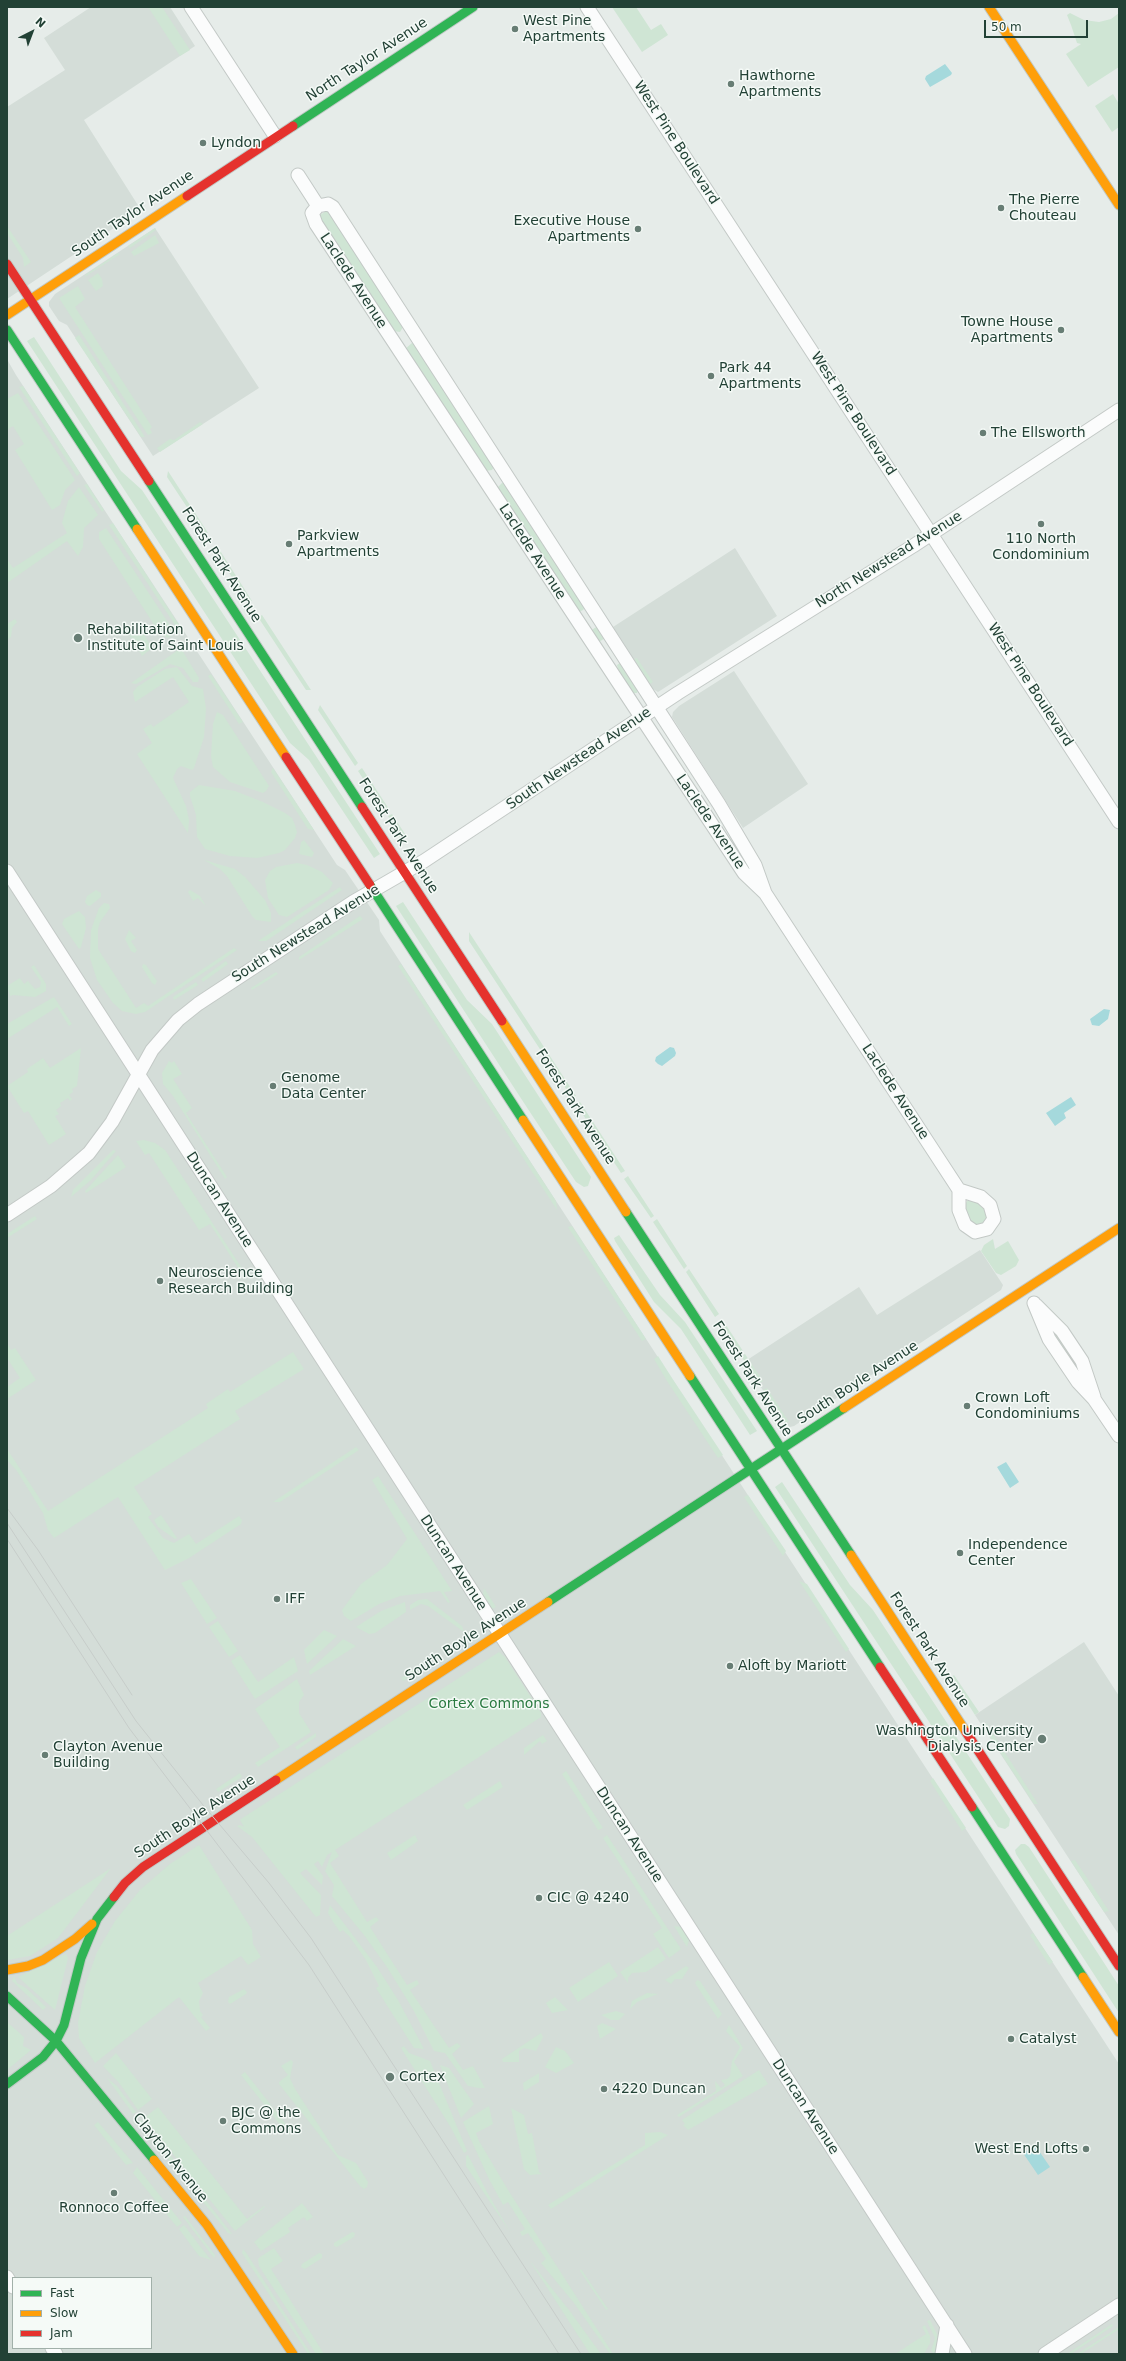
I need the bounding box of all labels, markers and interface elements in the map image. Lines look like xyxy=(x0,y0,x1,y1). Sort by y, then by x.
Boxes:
north arrow xyxy=(12,12,52,52)
scale bar xyxy=(986,12,1090,38)
place label: West Pine Apartments xyxy=(523,13,605,46)
street label: North Taylor Avenue xyxy=(303,14,431,106)
text: N xyxy=(33,15,48,31)
text: 50 m xyxy=(991,20,1022,34)
marker: West Pine Apartments xyxy=(510,24,520,34)
place label: Hawthorne Apartments xyxy=(739,68,821,100)
street label: West Pine Boulevard xyxy=(630,78,722,208)
marker: Hawthorne Apartments xyxy=(726,79,736,89)
place label: Lyndon xyxy=(211,135,261,151)
marker: Lyndon xyxy=(198,138,208,148)
street label: South Taylor Avenue xyxy=(69,167,197,261)
place label: The Pierre Chouteau xyxy=(1009,192,1080,224)
marker: The Pierre Chouteau xyxy=(996,203,1006,213)
place label: Executive House Apartments xyxy=(514,213,630,246)
marker: Executive House Apartments xyxy=(633,224,643,234)
street label: Laclede Avenue xyxy=(316,230,390,332)
place label: Towne House Apartments xyxy=(961,314,1053,346)
marker: Towne House Apartments xyxy=(1056,325,1066,335)
street label: West Pine Boulevard xyxy=(807,349,899,479)
place label: Park 44 Apartments xyxy=(719,360,801,392)
marker: Park 44 Apartments xyxy=(706,371,716,381)
place label: The Ellsworth xyxy=(991,425,1086,441)
marker: The Ellsworth xyxy=(978,428,988,438)
street label: Laclede Avenue xyxy=(495,501,569,603)
street label: Forest Park Avenue xyxy=(177,504,265,626)
street label: North Newstead Avenue xyxy=(813,508,965,612)
marker: 110 North Condominium xyxy=(1036,519,1046,529)
place label: Parkview Apartments xyxy=(297,528,379,560)
place label: 110 North Condominium xyxy=(992,531,1090,564)
marker: Parkview Apartments xyxy=(284,539,294,549)
street label: West Pine Boulevard xyxy=(984,620,1076,750)
place label: Rehabilitation Institute of Saint Louis xyxy=(87,622,244,654)
marker: Rehabilitation Institute of Saint Louis xyxy=(72,632,84,644)
street label: South Newstead Avenue xyxy=(503,704,655,814)
street label: Laclede Avenue xyxy=(672,771,748,873)
street label: Forest Park Avenue xyxy=(354,775,442,897)
street label: South Newstead Avenue xyxy=(229,882,383,986)
street label: Laclede Avenue xyxy=(858,1041,932,1143)
street label: Forest Park Avenue xyxy=(531,1046,619,1168)
place label: Genome Data Center xyxy=(281,1070,366,1102)
marker: Genome Data Center xyxy=(268,1081,278,1091)
street label: Duncan Avenue xyxy=(182,1149,256,1251)
place label: Neuroscience Research Building xyxy=(168,1265,293,1298)
marker: Neuroscience Research Building xyxy=(155,1276,165,1286)
street label: Forest Park Avenue xyxy=(708,1318,796,1440)
street label: South Boyle Avenue xyxy=(794,1338,922,1428)
place label: Crown Loft Condominiums xyxy=(975,1390,1080,1422)
marker: Crown Loft Condominiums xyxy=(962,1401,972,1411)
street label: Duncan Avenue xyxy=(416,1512,490,1614)
place label: Independence Center xyxy=(968,1537,1068,1570)
marker: Independence Center xyxy=(955,1548,965,1558)
street label: Forest Park Avenue xyxy=(885,1589,973,1711)
place label: IFF xyxy=(285,1591,305,1607)
marker: IFF xyxy=(272,1594,282,1604)
street label: South Boyle Avenue xyxy=(402,1595,530,1685)
place label: Aloft by Mariott xyxy=(738,1658,846,1674)
marker: Aloft by Mariott xyxy=(725,1661,735,1671)
park label: Cortex Commons xyxy=(428,1696,550,1712)
place label: Washington University Dialysis Center xyxy=(876,1723,1033,1756)
marker: Washington University Dialysis Center xyxy=(1036,1733,1048,1745)
place label: Clayton Avenue Building xyxy=(53,1739,163,1772)
marker: Clayton Avenue Building xyxy=(40,1750,50,1760)
street label: South Boyle Avenue xyxy=(131,1772,259,1862)
street label: Duncan Avenue xyxy=(592,1784,666,1886)
place label: CIC @ 4240 xyxy=(547,1890,629,1906)
marker: CIC @ 4240 xyxy=(534,1893,544,1903)
place label: Catalyst xyxy=(1019,2031,1076,2047)
marker: Catalyst xyxy=(1006,2034,1016,2044)
street label: Duncan Avenue xyxy=(768,2056,842,2158)
place label: Cortex xyxy=(399,2069,445,2085)
marker: Cortex xyxy=(384,2071,396,2083)
place label: 4220 Duncan xyxy=(612,2081,706,2097)
marker: 4220 Duncan xyxy=(599,2084,609,2094)
place label: BJC @ the Commons xyxy=(231,2105,301,2138)
street label: Clayton Avenue xyxy=(129,2110,211,2206)
marker: BJC @ the Commons xyxy=(218,2116,228,2126)
place label: West End Lofts xyxy=(974,2141,1078,2157)
marker: West End Lofts xyxy=(1081,2144,1091,2154)
marker: Ronnoco Coffee xyxy=(109,2188,119,2198)
place label: Ronnoco Coffee xyxy=(59,2200,169,2216)
legend xyxy=(12,2277,152,2349)
text: Fast xyxy=(50,2286,74,2300)
text: Slow xyxy=(50,2306,78,2320)
text: Jam xyxy=(50,2326,73,2340)

